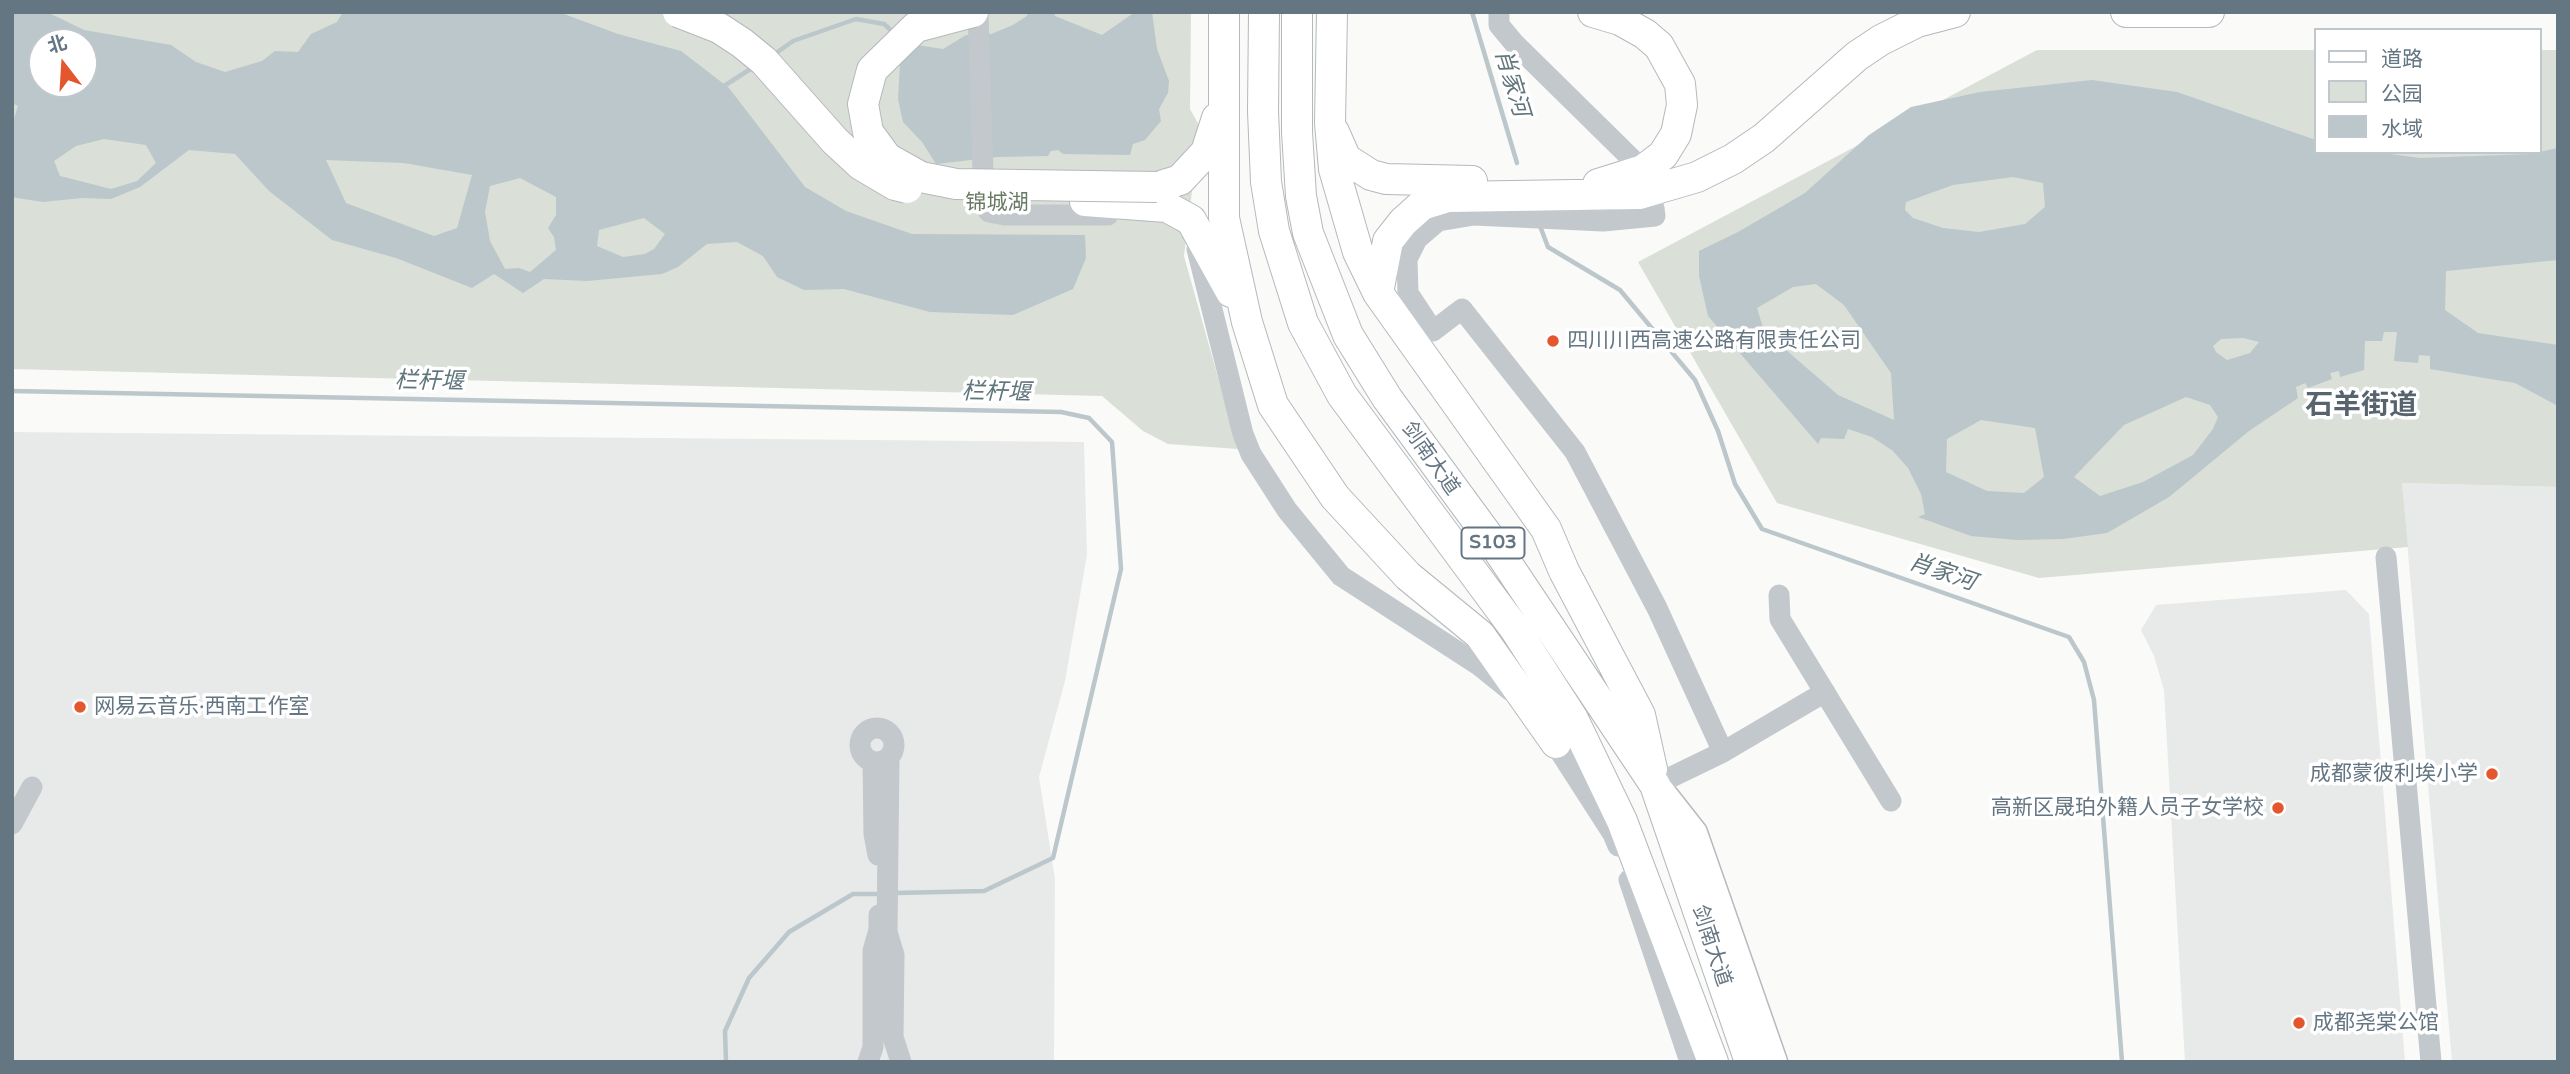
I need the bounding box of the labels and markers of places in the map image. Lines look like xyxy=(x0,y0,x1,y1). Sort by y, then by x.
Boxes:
place label: 四川川西高速公路有限责任公司 xyxy=(1567,328,1861,354)
marker: 四川川西高速公路有限责任公司 xyxy=(1545,333,1561,349)
place label: 网易云音乐·西南工作室 xyxy=(94,694,309,720)
marker: 网易云音乐·西南工作室 xyxy=(72,699,88,715)
place label: 成都蒙彼利埃小学 xyxy=(2310,761,2478,787)
marker: 成都蒙彼利埃小学 xyxy=(2484,766,2500,782)
place label: 高新区晟珀外籍人员子女学校 xyxy=(1991,795,2264,821)
marker: 高新区晟珀外籍人员子女学校 xyxy=(2270,800,2286,816)
place label: 成都尧棠公馆 xyxy=(2313,1010,2439,1036)
marker: 成都尧棠公馆 xyxy=(2291,1015,2307,1031)

